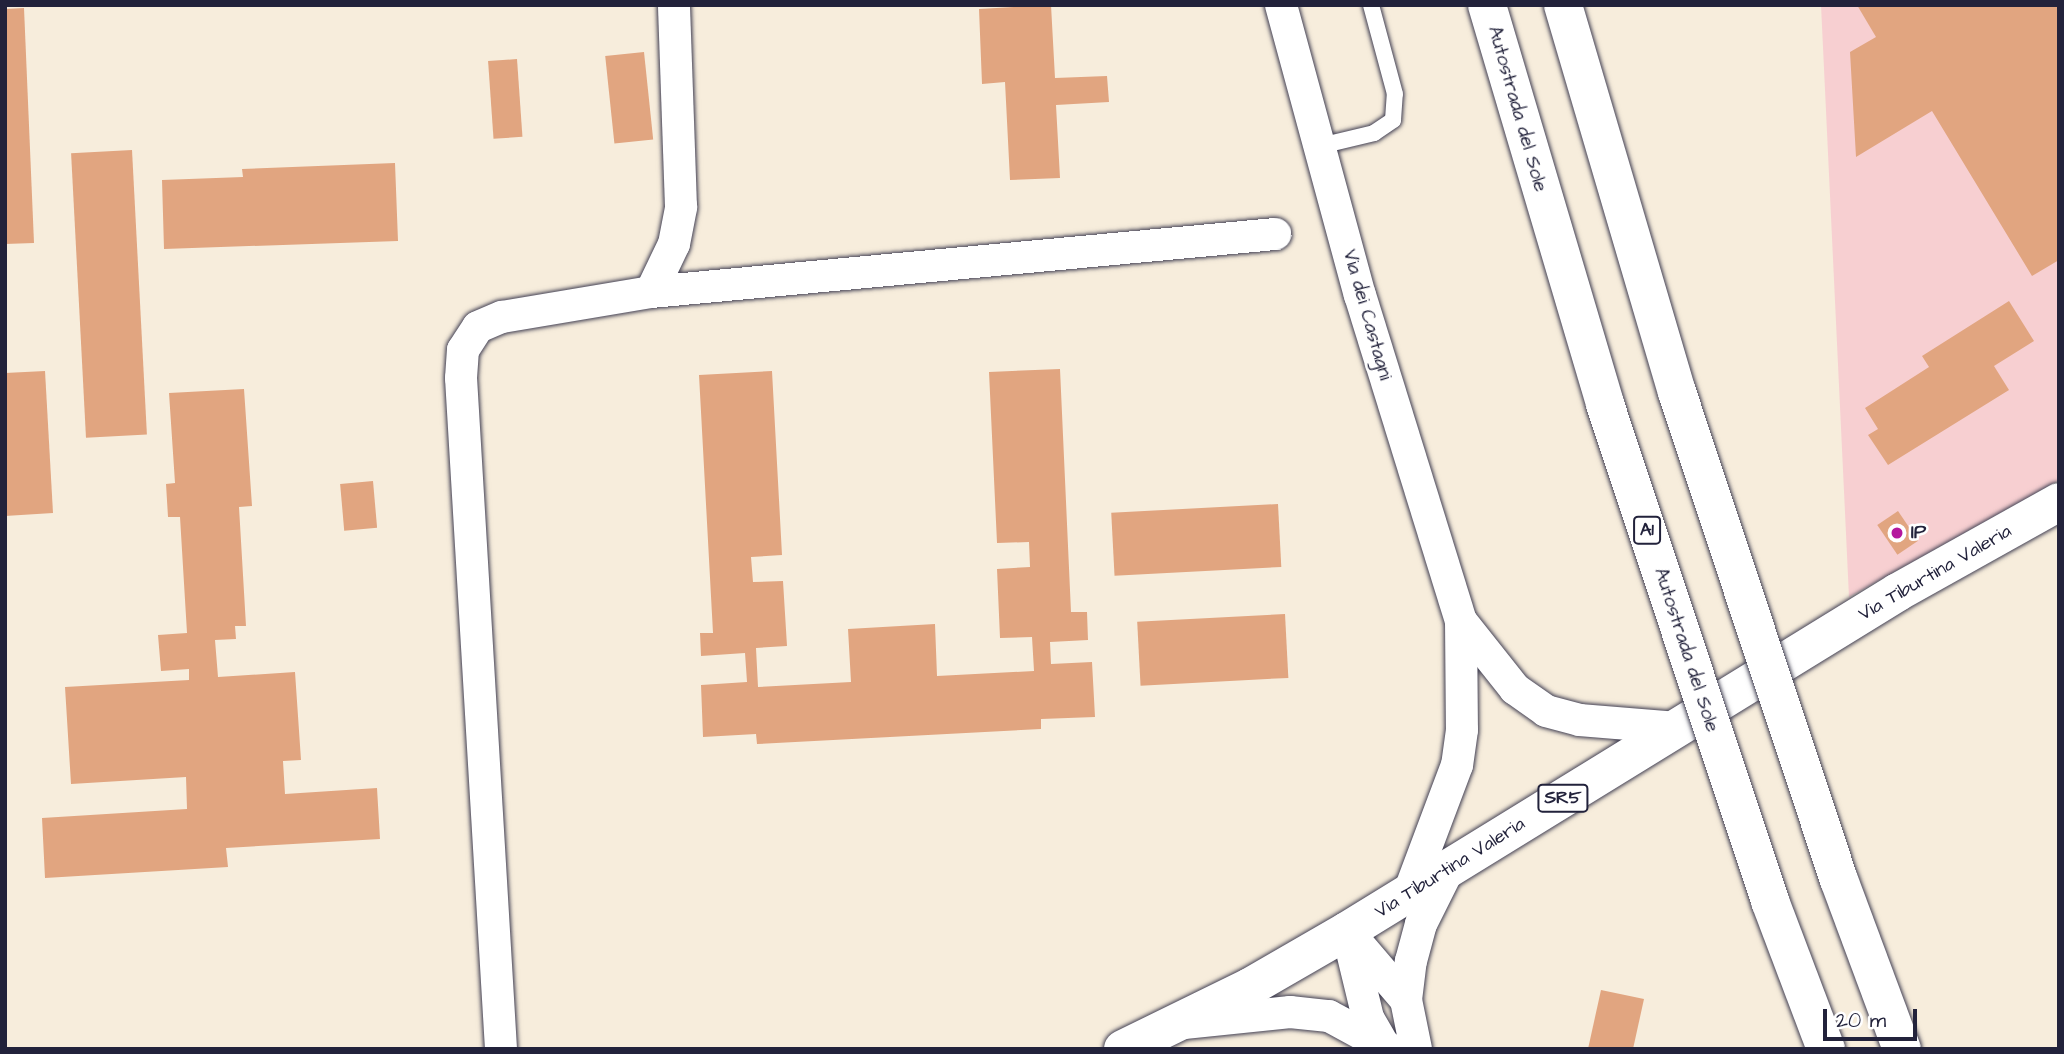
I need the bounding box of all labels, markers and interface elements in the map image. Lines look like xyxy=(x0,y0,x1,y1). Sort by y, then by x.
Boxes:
street label: Autostrada del Sole xyxy=(1482,24,1552,194)
street label: Via dei Castagni xyxy=(1337,247,1397,383)
road number: A1 xyxy=(1633,516,1661,544)
street label: Via Tiburtina Valeria xyxy=(1854,520,2016,626)
place label: IP xyxy=(1911,522,1926,544)
marker: IP xyxy=(1889,525,1905,541)
street label: Autostrada del Sole xyxy=(1649,565,1723,735)
road number: SR5 xyxy=(1537,784,1589,812)
street label: Via Tiburtina Valeria xyxy=(1371,813,1529,923)
scale bar xyxy=(1826,995,1920,1038)
text: 20 m xyxy=(1836,1006,1886,1035)

